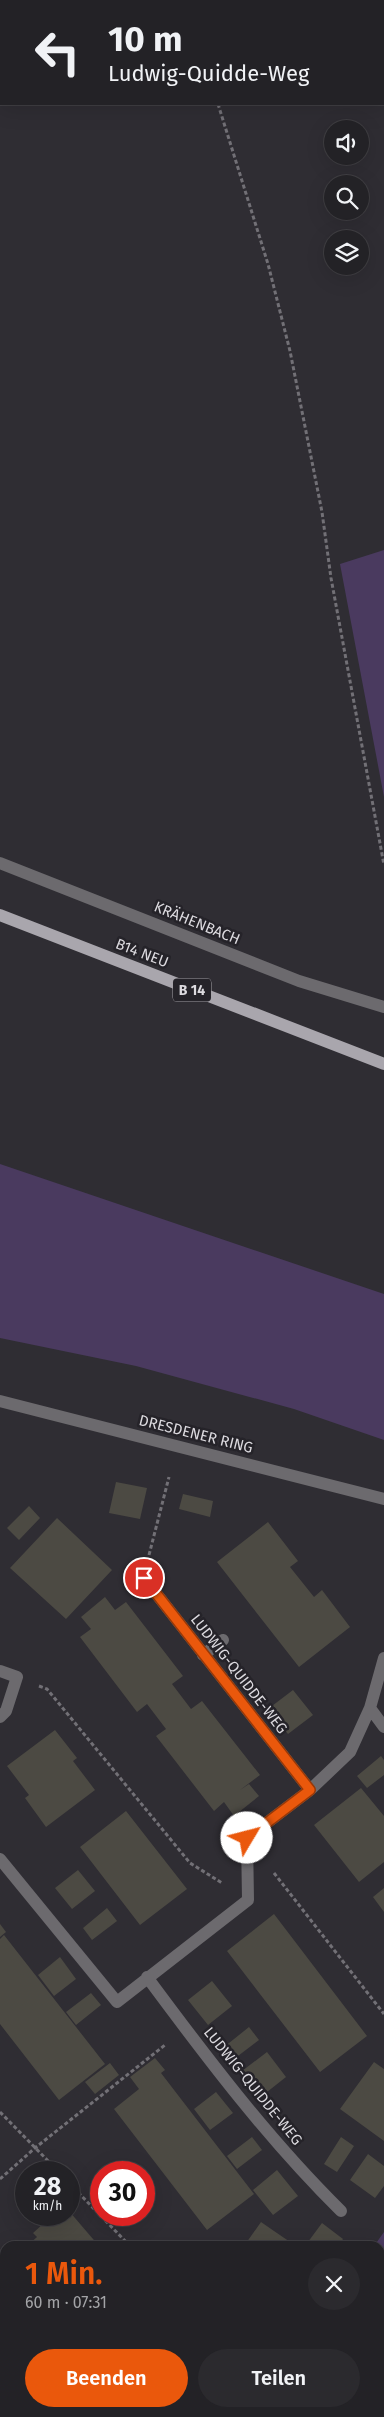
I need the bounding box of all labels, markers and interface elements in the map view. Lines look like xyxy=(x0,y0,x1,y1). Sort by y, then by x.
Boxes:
text: 10 m xyxy=(108,18,183,60)
icon: left xyxy=(25,20,90,85)
text: Ludwig-Quidde-Weg xyxy=(108,60,309,87)
map controls xyxy=(324,120,369,275)
button: sound xyxy=(324,120,369,165)
button: search xyxy=(324,175,369,220)
button: layers xyxy=(324,230,369,275)
street label: KRÄHENBACH xyxy=(151,898,243,948)
street label: B14 NEU xyxy=(113,935,171,971)
road number: B 14 xyxy=(173,978,211,1002)
street label: DRESDENER RING xyxy=(137,1411,255,1457)
pin xyxy=(123,1557,165,1599)
icon: arrive xyxy=(130,1564,158,1592)
street label: LUDWIG-QUIDDE-WEG xyxy=(187,1611,291,1737)
position arrow xyxy=(220,1811,272,1863)
street label: LUDWIG-QUIDDE-WEG xyxy=(200,2023,306,2149)
speed limit sign: 30 xyxy=(90,2161,155,2226)
text: 28 xyxy=(34,2172,61,2202)
text: km/h xyxy=(33,2199,62,2213)
text: 1 Min. xyxy=(25,2256,103,2292)
button: close xyxy=(308,2258,360,2310)
text: 60 m · 07:31 xyxy=(25,2293,107,2312)
button: Beenden xyxy=(25,2349,188,2407)
button: Teilen xyxy=(198,2349,360,2407)

